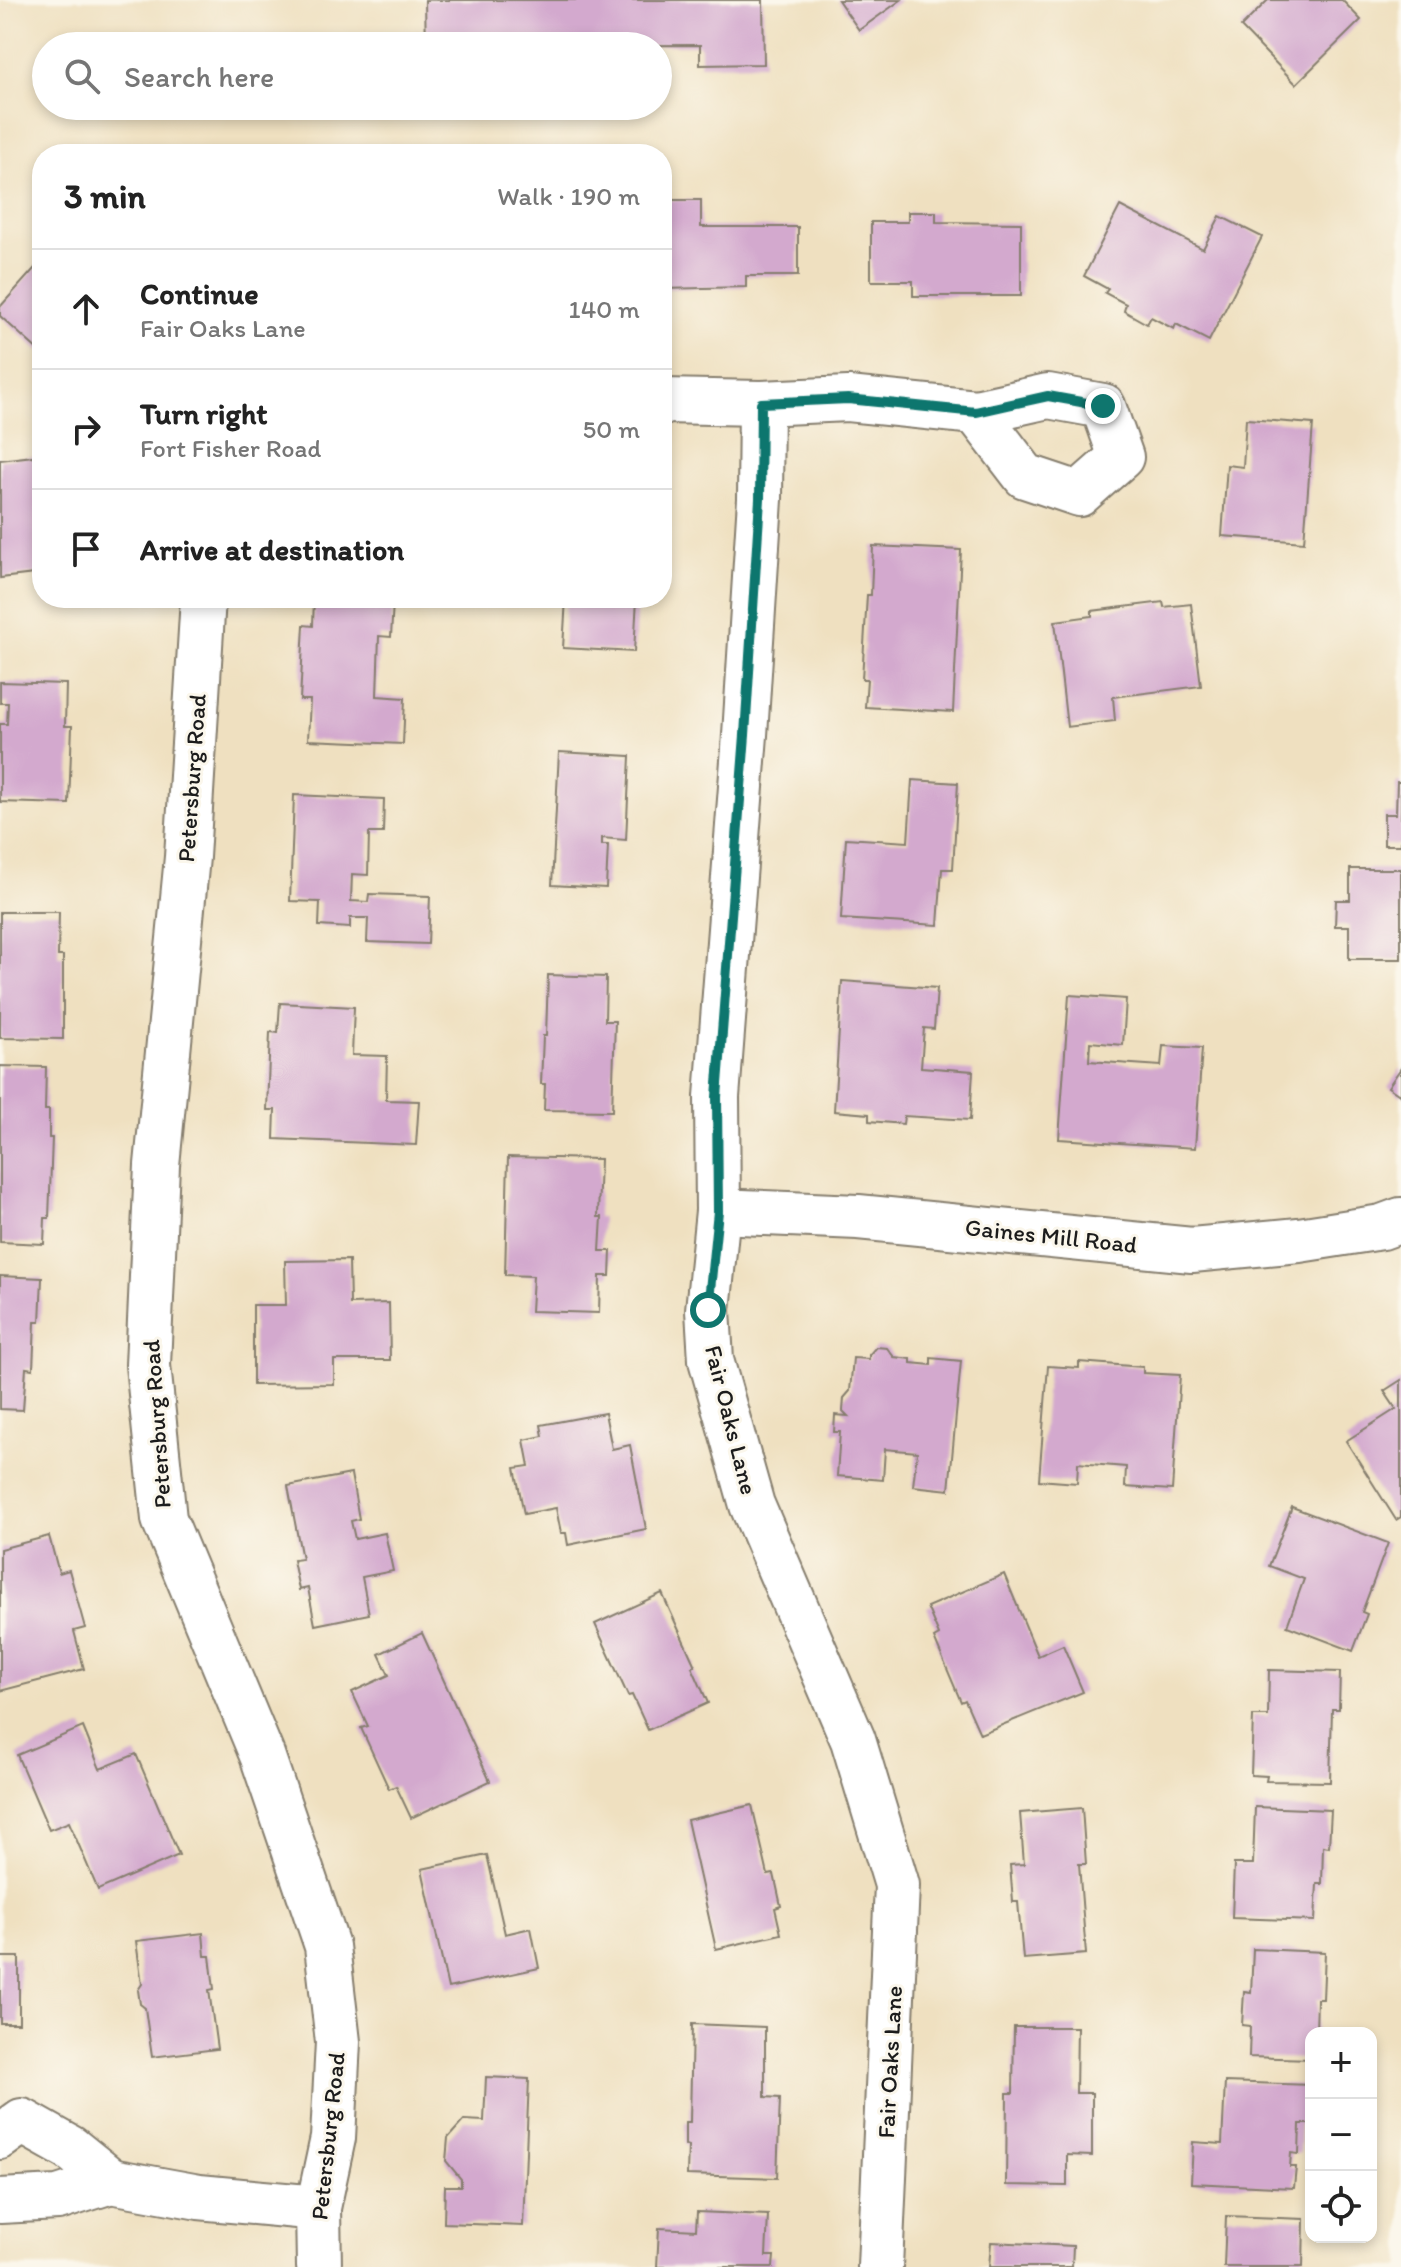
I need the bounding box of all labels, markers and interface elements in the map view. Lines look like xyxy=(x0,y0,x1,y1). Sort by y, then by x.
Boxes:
search box xyxy=(32,32,672,120)
icon: search xyxy=(60,54,104,98)
text: Search here xyxy=(124,58,274,95)
text: 3 min xyxy=(64,176,146,217)
text: Walk · 190 m xyxy=(497,180,640,212)
text: Continue xyxy=(140,275,259,312)
icon: ahead xyxy=(64,287,108,331)
text: 140 m xyxy=(569,293,640,325)
text: Fair Oaks Lane xyxy=(140,312,306,344)
route end xyxy=(1085,388,1121,424)
text: Turn right xyxy=(140,395,268,432)
icon: right xyxy=(64,407,108,451)
text: 50 m xyxy=(583,413,640,445)
text: Fort Fisher Road xyxy=(140,432,322,464)
icon: arrive xyxy=(64,527,108,571)
text: Arrive at destination xyxy=(140,531,404,568)
street label: Petersburg Road xyxy=(171,693,212,863)
street label: Gaines Mill Road xyxy=(964,1212,1139,1259)
route start xyxy=(690,1292,726,1328)
street label: Petersburg Road xyxy=(136,1339,177,1509)
street label: Fair Oaks Lane xyxy=(699,1342,764,1498)
street label: Fair Oaks Lane xyxy=(871,1985,908,2139)
map controls xyxy=(1305,2027,1377,2243)
button: + xyxy=(1305,2027,1377,2099)
street label: Petersburg Road xyxy=(304,2050,351,2221)
button: − xyxy=(1305,2099,1377,2171)
button: locate xyxy=(1305,2171,1377,2243)

